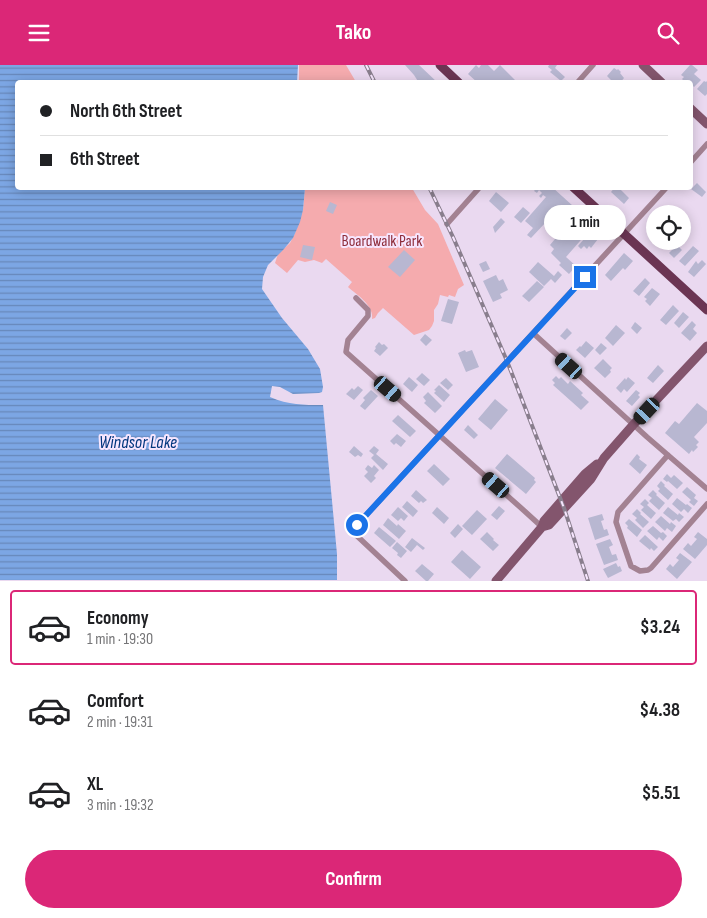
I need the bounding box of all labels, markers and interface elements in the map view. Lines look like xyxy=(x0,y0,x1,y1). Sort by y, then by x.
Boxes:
icon: menu xyxy=(25,19,53,47)
text: Tako xyxy=(336,19,371,46)
icon: search xyxy=(654,19,682,47)
text: North 6th Street xyxy=(70,100,182,123)
text: 6th Street xyxy=(70,148,140,171)
callout: 1 min xyxy=(544,205,626,239)
map controls xyxy=(646,205,691,250)
button: locate xyxy=(646,205,691,250)
text: 1 min xyxy=(570,213,600,232)
park label: Boardwalk Park xyxy=(342,232,422,251)
route end xyxy=(574,266,596,288)
car xyxy=(552,350,585,382)
car xyxy=(371,373,404,405)
car xyxy=(631,395,662,427)
water label: Windsor Lake xyxy=(99,432,177,453)
car xyxy=(479,469,512,501)
route start xyxy=(346,514,368,536)
icon: car xyxy=(27,605,72,650)
text: Economy xyxy=(87,607,149,630)
text: $3.24 xyxy=(640,616,680,639)
text: 1 min · 19:30 xyxy=(87,630,153,649)
icon: car xyxy=(27,688,72,733)
text: Comfort xyxy=(87,690,144,713)
text: $4.38 xyxy=(640,699,680,722)
text: 2 min · 19:31 xyxy=(87,713,153,732)
icon: car xyxy=(27,771,72,816)
text: XL xyxy=(87,773,103,796)
text: $5.51 xyxy=(642,782,680,805)
text: 3 min · 19:32 xyxy=(87,796,154,815)
button: Confirm xyxy=(25,850,682,908)

